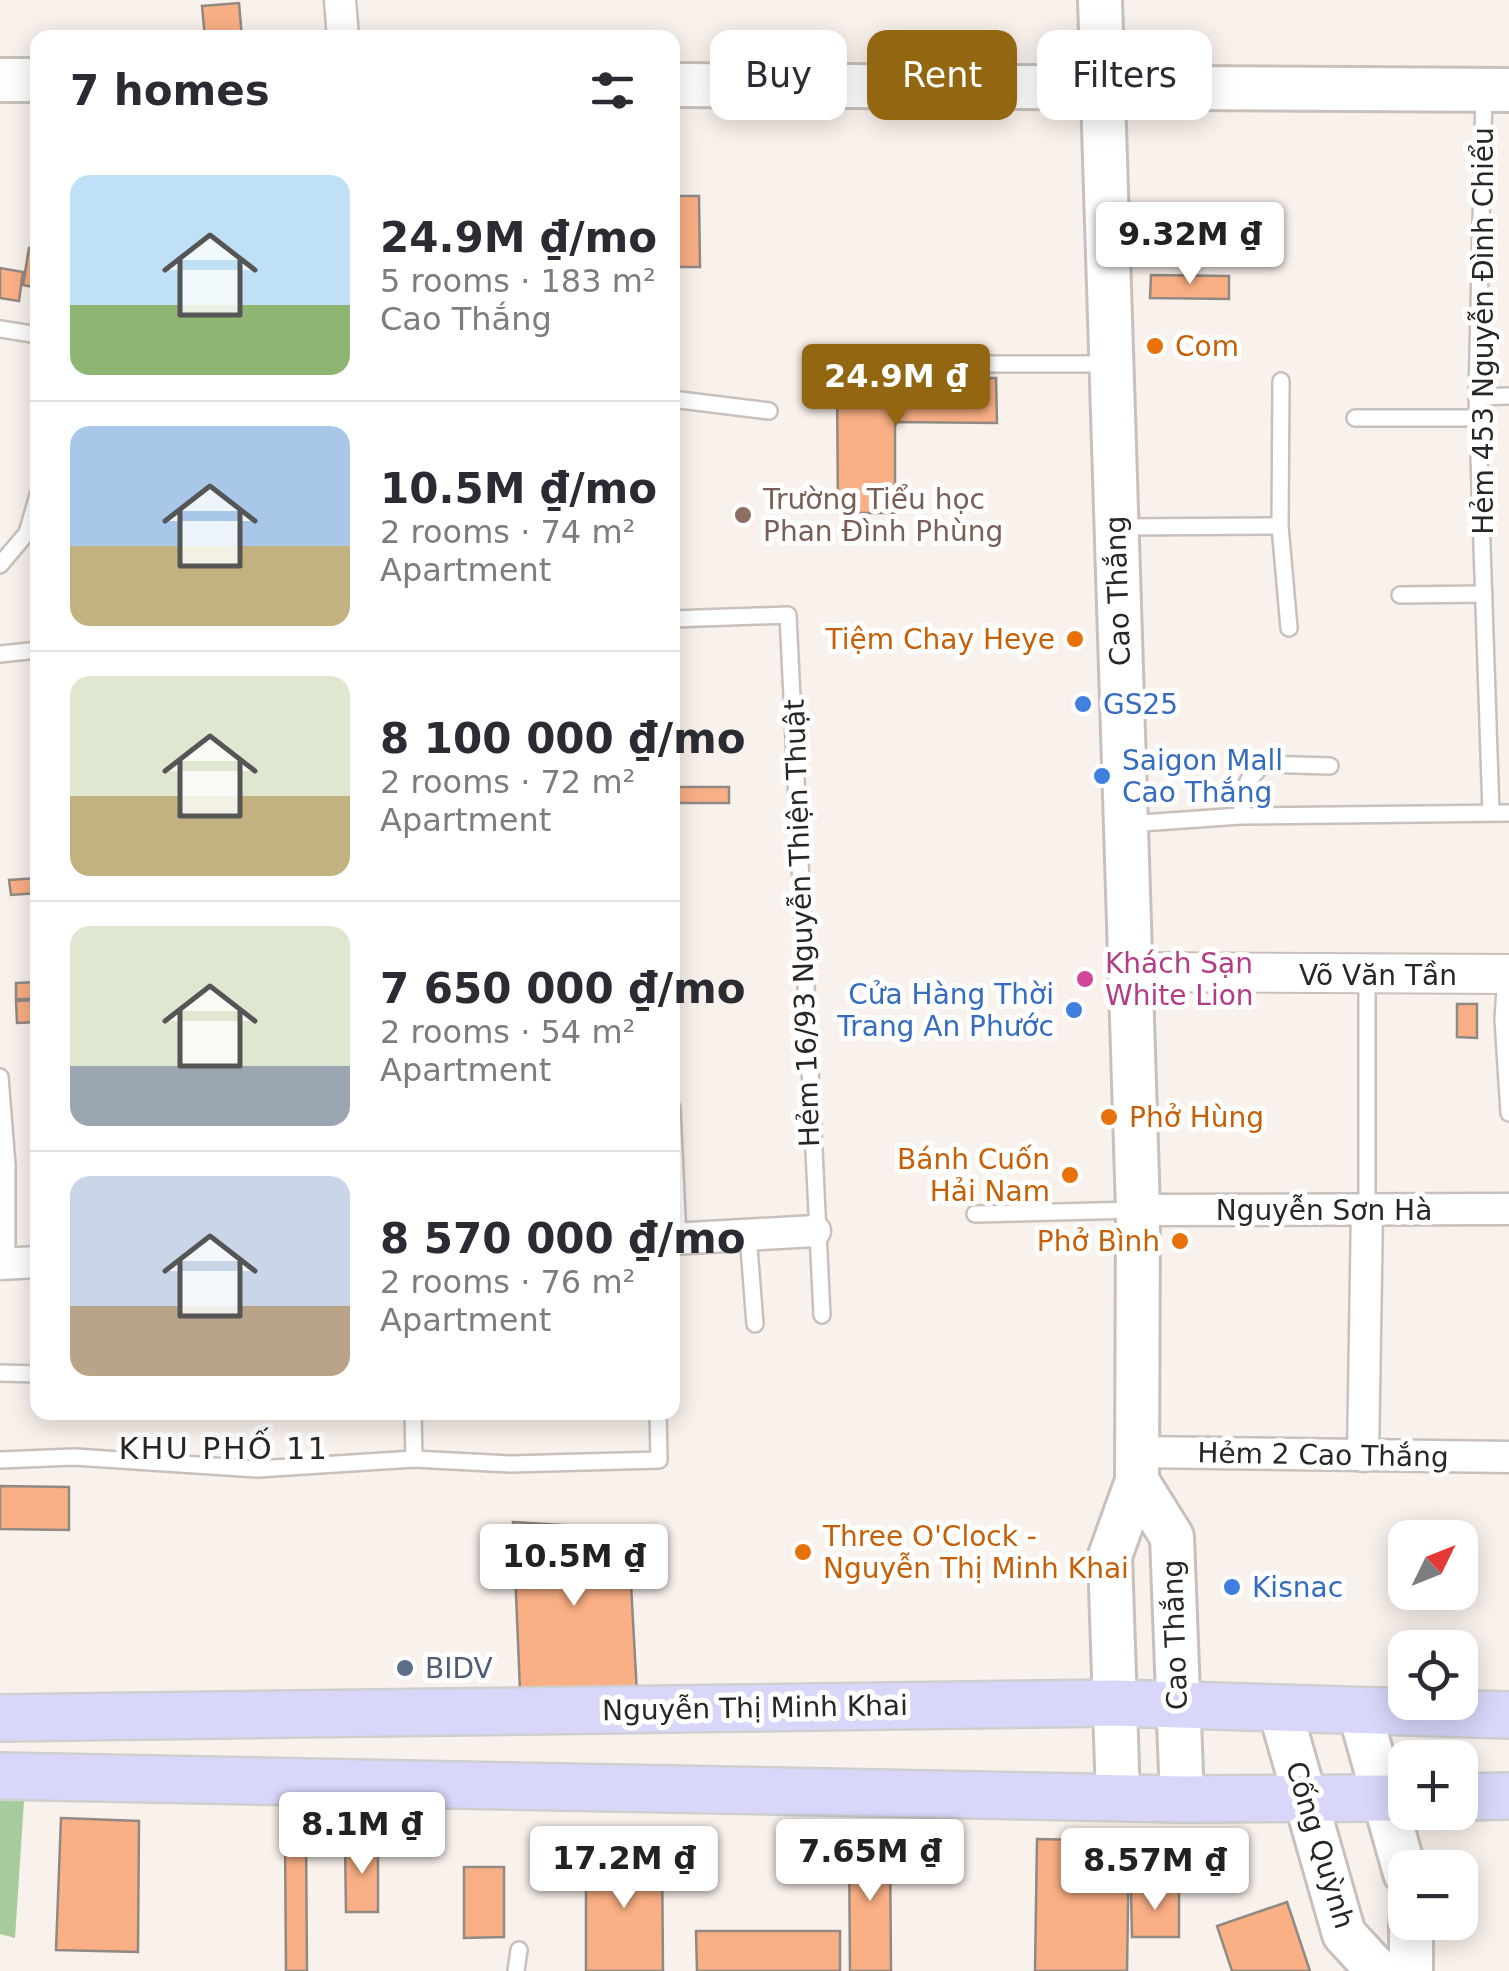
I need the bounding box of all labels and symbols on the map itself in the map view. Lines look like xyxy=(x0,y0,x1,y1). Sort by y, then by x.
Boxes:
street label: Hẻm 453 Nguyễn Ðình Chiểu xyxy=(1467,127,1500,535)
pin: 9.32M ₫ xyxy=(1098,202,1282,287)
place label: Com xyxy=(1175,330,1239,363)
marker: Com xyxy=(1144,335,1166,357)
pin: 24.9M ₫ xyxy=(804,344,988,429)
place label: Trường Tiểu học Phan Đình Phùng xyxy=(762,483,1003,548)
marker: Trường Tiểu học Phan Đình Phùng xyxy=(732,504,754,526)
street label: Cao Thắng xyxy=(1099,515,1137,667)
place label: Tiệm Chay Heye xyxy=(825,623,1055,656)
marker: Tiệm Chay Heye xyxy=(1064,628,1086,650)
place label: GS25 xyxy=(1103,688,1178,721)
marker: GS25 xyxy=(1072,693,1094,715)
street label: Hẻm 16/93 Nguyễn Thiện Thuật xyxy=(778,698,826,1148)
place label: Saigon Mall Cao Thắng xyxy=(1122,744,1283,809)
marker: Saigon Mall Cao Thắng xyxy=(1091,765,1113,787)
place label: Khách Sạn White Lion xyxy=(1105,947,1254,1012)
street label: Võ Văn Tần xyxy=(1299,959,1457,992)
marker: Khách Sạn White Lion xyxy=(1074,968,1096,990)
place label: Cửa Hàng Thời Trang An Phước xyxy=(836,978,1054,1043)
marker: Cửa Hàng Thời Trang An Phước xyxy=(1063,999,1085,1021)
place label: Phở Hùng xyxy=(1129,1101,1264,1134)
marker: Phở Hùng xyxy=(1098,1106,1120,1128)
place label: Bánh Cuốn Hải Nam xyxy=(897,1143,1050,1208)
marker: Bánh Cuốn Hải Nam xyxy=(1059,1164,1081,1186)
street label: Nguyễn Sơn Hà xyxy=(1216,1194,1432,1227)
place label: Phở Bình xyxy=(1037,1225,1160,1258)
marker: Phở Bình xyxy=(1169,1230,1191,1252)
district label: KHU PHỐ 11 xyxy=(119,1427,329,1466)
street label: Hẻm 2 Cao Thắng xyxy=(1197,1436,1449,1474)
place label: Three O'Clock - Nguyễn Thị Minh Khai xyxy=(822,1520,1129,1585)
north arrow xyxy=(1388,1520,1478,1610)
pin: 10.5M ₫ xyxy=(482,1524,666,1609)
marker: Three O'Clock - Nguyễn Thị Minh Khai xyxy=(792,1541,814,1563)
street label: Cao Thắng xyxy=(1156,1559,1194,1711)
place label: Kisnac xyxy=(1252,1571,1343,1604)
marker: Kisnac xyxy=(1221,1576,1243,1598)
place label: BIDV xyxy=(425,1652,493,1685)
marker: BIDV xyxy=(394,1657,416,1679)
street label: Nguyễn Thị Minh Khai xyxy=(602,1689,908,1727)
street label: Cống Quỳnh xyxy=(1279,1757,1361,1933)
pin: 8.1M ₫ xyxy=(281,1792,443,1877)
pin: 7.65M ₫ xyxy=(778,1819,962,1904)
pin: 17.2M ₫ xyxy=(532,1826,716,1911)
pin: 8.57M ₫ xyxy=(1063,1828,1247,1913)

